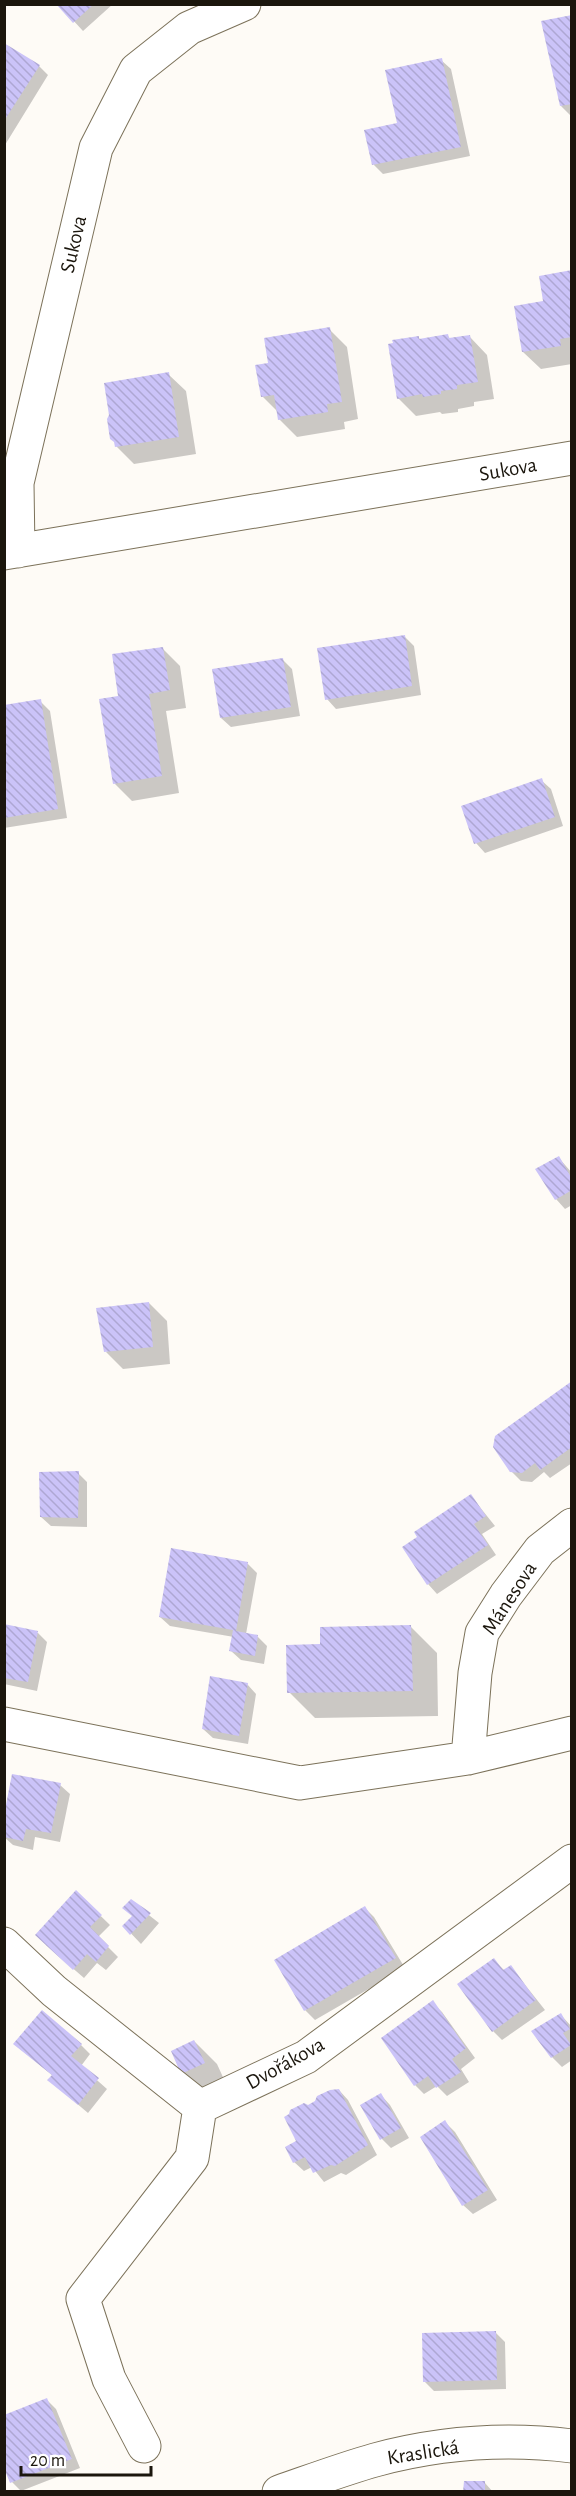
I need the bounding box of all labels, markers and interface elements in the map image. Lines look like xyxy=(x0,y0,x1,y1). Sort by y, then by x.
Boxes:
street label: Sukova xyxy=(57,213,90,275)
street label: Sukova xyxy=(478,454,539,485)
street label: Mánesova xyxy=(478,1558,541,1639)
street label: Dvořákova xyxy=(243,2033,328,2093)
street label: Kraslická xyxy=(386,2436,461,2469)
scale bar xyxy=(21,2439,152,2477)
text: 20 m xyxy=(30,2452,65,2470)

